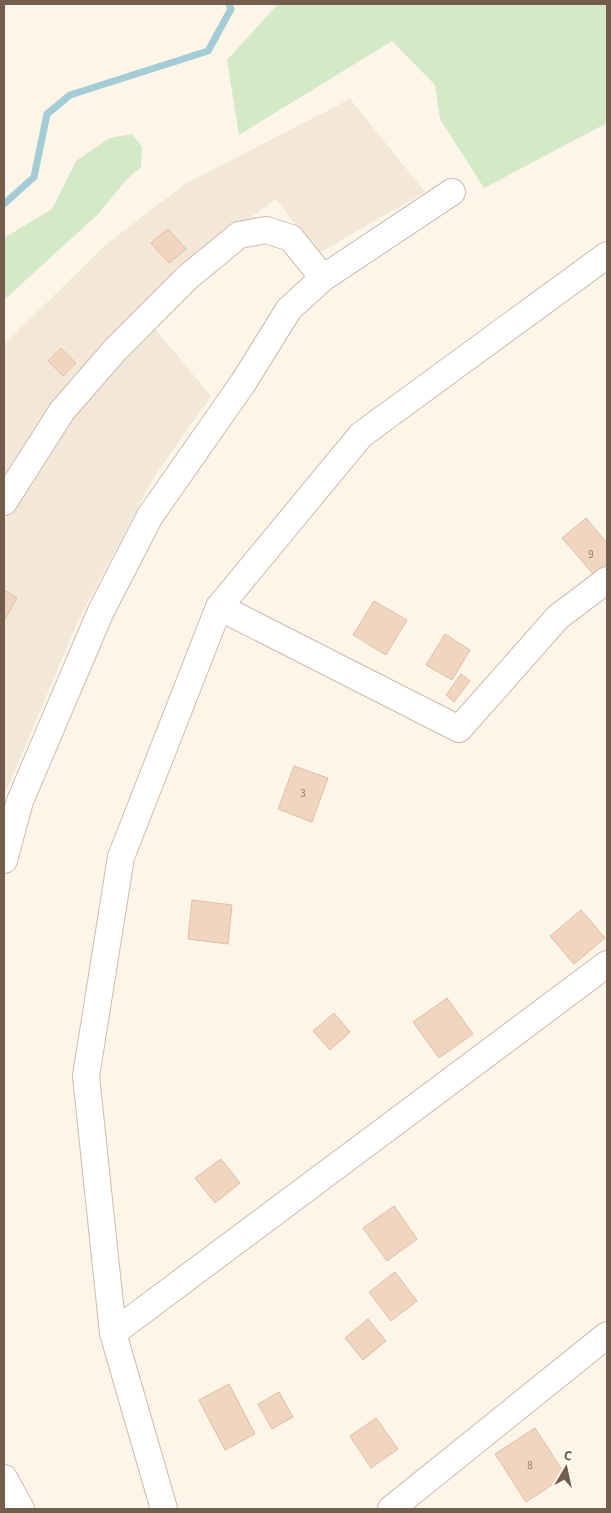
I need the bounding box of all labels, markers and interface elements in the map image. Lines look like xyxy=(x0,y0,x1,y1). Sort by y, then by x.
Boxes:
house number: 9 xyxy=(588,547,594,562)
house number: 3 xyxy=(300,786,306,801)
north arrow xyxy=(541,1443,591,1493)
text: С xyxy=(562,1446,573,1467)
house number: 8 xyxy=(527,1458,533,1473)

